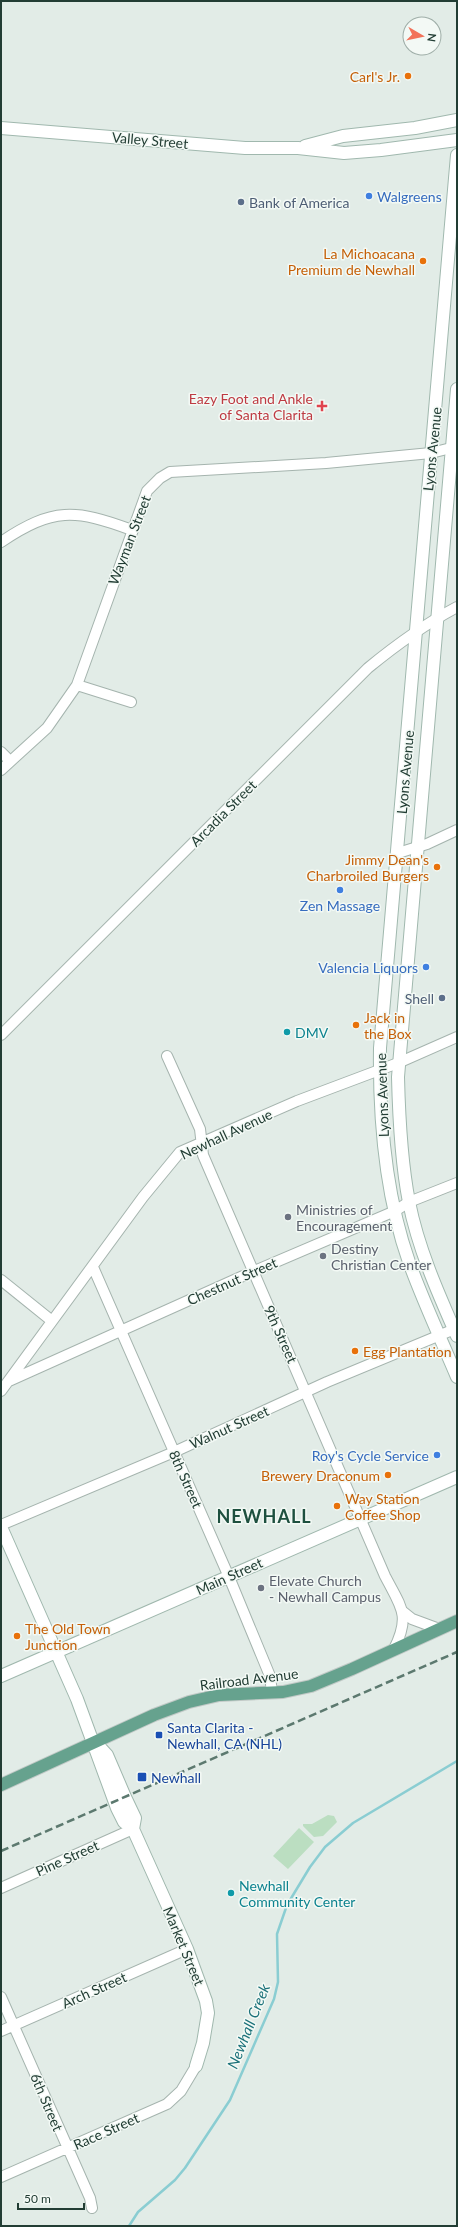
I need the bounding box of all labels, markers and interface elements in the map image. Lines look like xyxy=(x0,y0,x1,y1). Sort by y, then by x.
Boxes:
north arrow xyxy=(402,16,442,56)
text: N xyxy=(425,32,439,43)
place label: Carl's Jr. xyxy=(350,68,400,85)
marker: Carl's Jr. xyxy=(403,71,413,81)
street label: Valley Street xyxy=(111,128,189,152)
place label: Walgreens xyxy=(377,188,442,205)
marker: Walgreens xyxy=(364,191,374,201)
place label: Bank of America xyxy=(249,194,349,211)
marker: Bank of America xyxy=(236,197,246,207)
place label: La Michoacana Premium de Newhall xyxy=(288,245,415,278)
marker: La Michoacana Premium de Newhall xyxy=(418,256,428,266)
place label: Eazy Foot and Ankle of Santa Clarita xyxy=(189,390,313,423)
marker: Eazy Foot and Ankle of Santa Clarita xyxy=(316,400,328,412)
street label: Lyons Avenue xyxy=(419,406,445,492)
street label: Wayman Street xyxy=(104,493,154,587)
street label: Lyons Avenue xyxy=(393,729,417,815)
street label: Arcadia Street xyxy=(186,776,260,850)
place label: Jimmy Dean's Charbroiled Burgers xyxy=(306,851,429,884)
marker: Jimmy Dean's Charbroiled Burgers xyxy=(432,862,442,872)
marker: Zen Massage xyxy=(335,885,345,895)
place label: Zen Massage xyxy=(300,897,380,914)
place label: Valencia Liquors xyxy=(318,959,418,976)
marker: Valencia Liquors xyxy=(421,962,431,972)
place label: Shell xyxy=(405,990,434,1007)
marker: Shell xyxy=(437,993,447,1003)
place label: Jack in the Box xyxy=(364,1009,411,1042)
marker: Jack in the Box xyxy=(351,1020,361,1030)
place label: DMV xyxy=(295,1024,329,1041)
marker: DMV xyxy=(282,1027,292,1037)
street label: Lyons Avenue xyxy=(372,1053,392,1137)
street label: Newhall Avenue xyxy=(177,1105,275,1163)
place label: Ministries of Encouragement xyxy=(296,1201,392,1234)
marker: Ministries of Encouragement xyxy=(283,1212,293,1222)
place label: Destiny Christian Center xyxy=(331,1240,431,1273)
marker: Destiny Christian Center xyxy=(318,1251,328,1261)
street label: Chestnut Street xyxy=(184,1254,280,1308)
street label: 9th Street xyxy=(261,1302,301,1366)
place label: Egg Plantation xyxy=(363,1343,452,1360)
marker: Egg Plantation xyxy=(350,1346,360,1356)
street label: Walnut Street xyxy=(187,1402,271,1452)
street label: 8th Street xyxy=(166,1447,206,1511)
place label: Roy's Cycle Service xyxy=(312,1447,429,1464)
marker: Roy's Cycle Service xyxy=(432,1450,442,1460)
place label: Brewery Draconum xyxy=(261,1467,380,1484)
marker: Brewery Draconum xyxy=(383,1470,393,1480)
place label: Way Station Coffee Shop xyxy=(345,1490,421,1523)
marker: Way Station Coffee Shop xyxy=(332,1501,342,1511)
district label: NEWHALL xyxy=(216,1505,312,1527)
street label: Main Street xyxy=(193,1554,265,1598)
place label: Elevate Church - Newhall Campus xyxy=(269,1572,381,1605)
marker: Elevate Church - Newhall Campus xyxy=(256,1583,266,1593)
place label: The Old Town Junction xyxy=(25,1620,111,1653)
marker: The Old Town Junction xyxy=(12,1631,22,1641)
street label: Railroad Avenue xyxy=(199,1665,299,1693)
place label: Santa Clarita - Newhall, CA (NHL) xyxy=(167,1719,282,1752)
marker: Santa Clarita - Newhall, CA (NHL) xyxy=(154,1730,164,1740)
place label: Newhall xyxy=(151,1769,201,1786)
marker: Newhall xyxy=(136,1771,148,1783)
street label: Pine Street xyxy=(33,1837,101,1879)
place label: Newhall Community Center xyxy=(239,1877,355,1910)
marker: Newhall Community Center xyxy=(226,1888,236,1898)
street label: Market Street xyxy=(160,1904,208,1988)
street label: Arch Street xyxy=(59,1968,129,2012)
water label: Newhall Creek xyxy=(223,1980,274,2071)
street label: 6th Street xyxy=(27,2070,67,2134)
street label: Race Street xyxy=(71,2109,141,2153)
scale bar xyxy=(18,2185,84,2211)
text: 50 m xyxy=(24,2191,51,2206)

